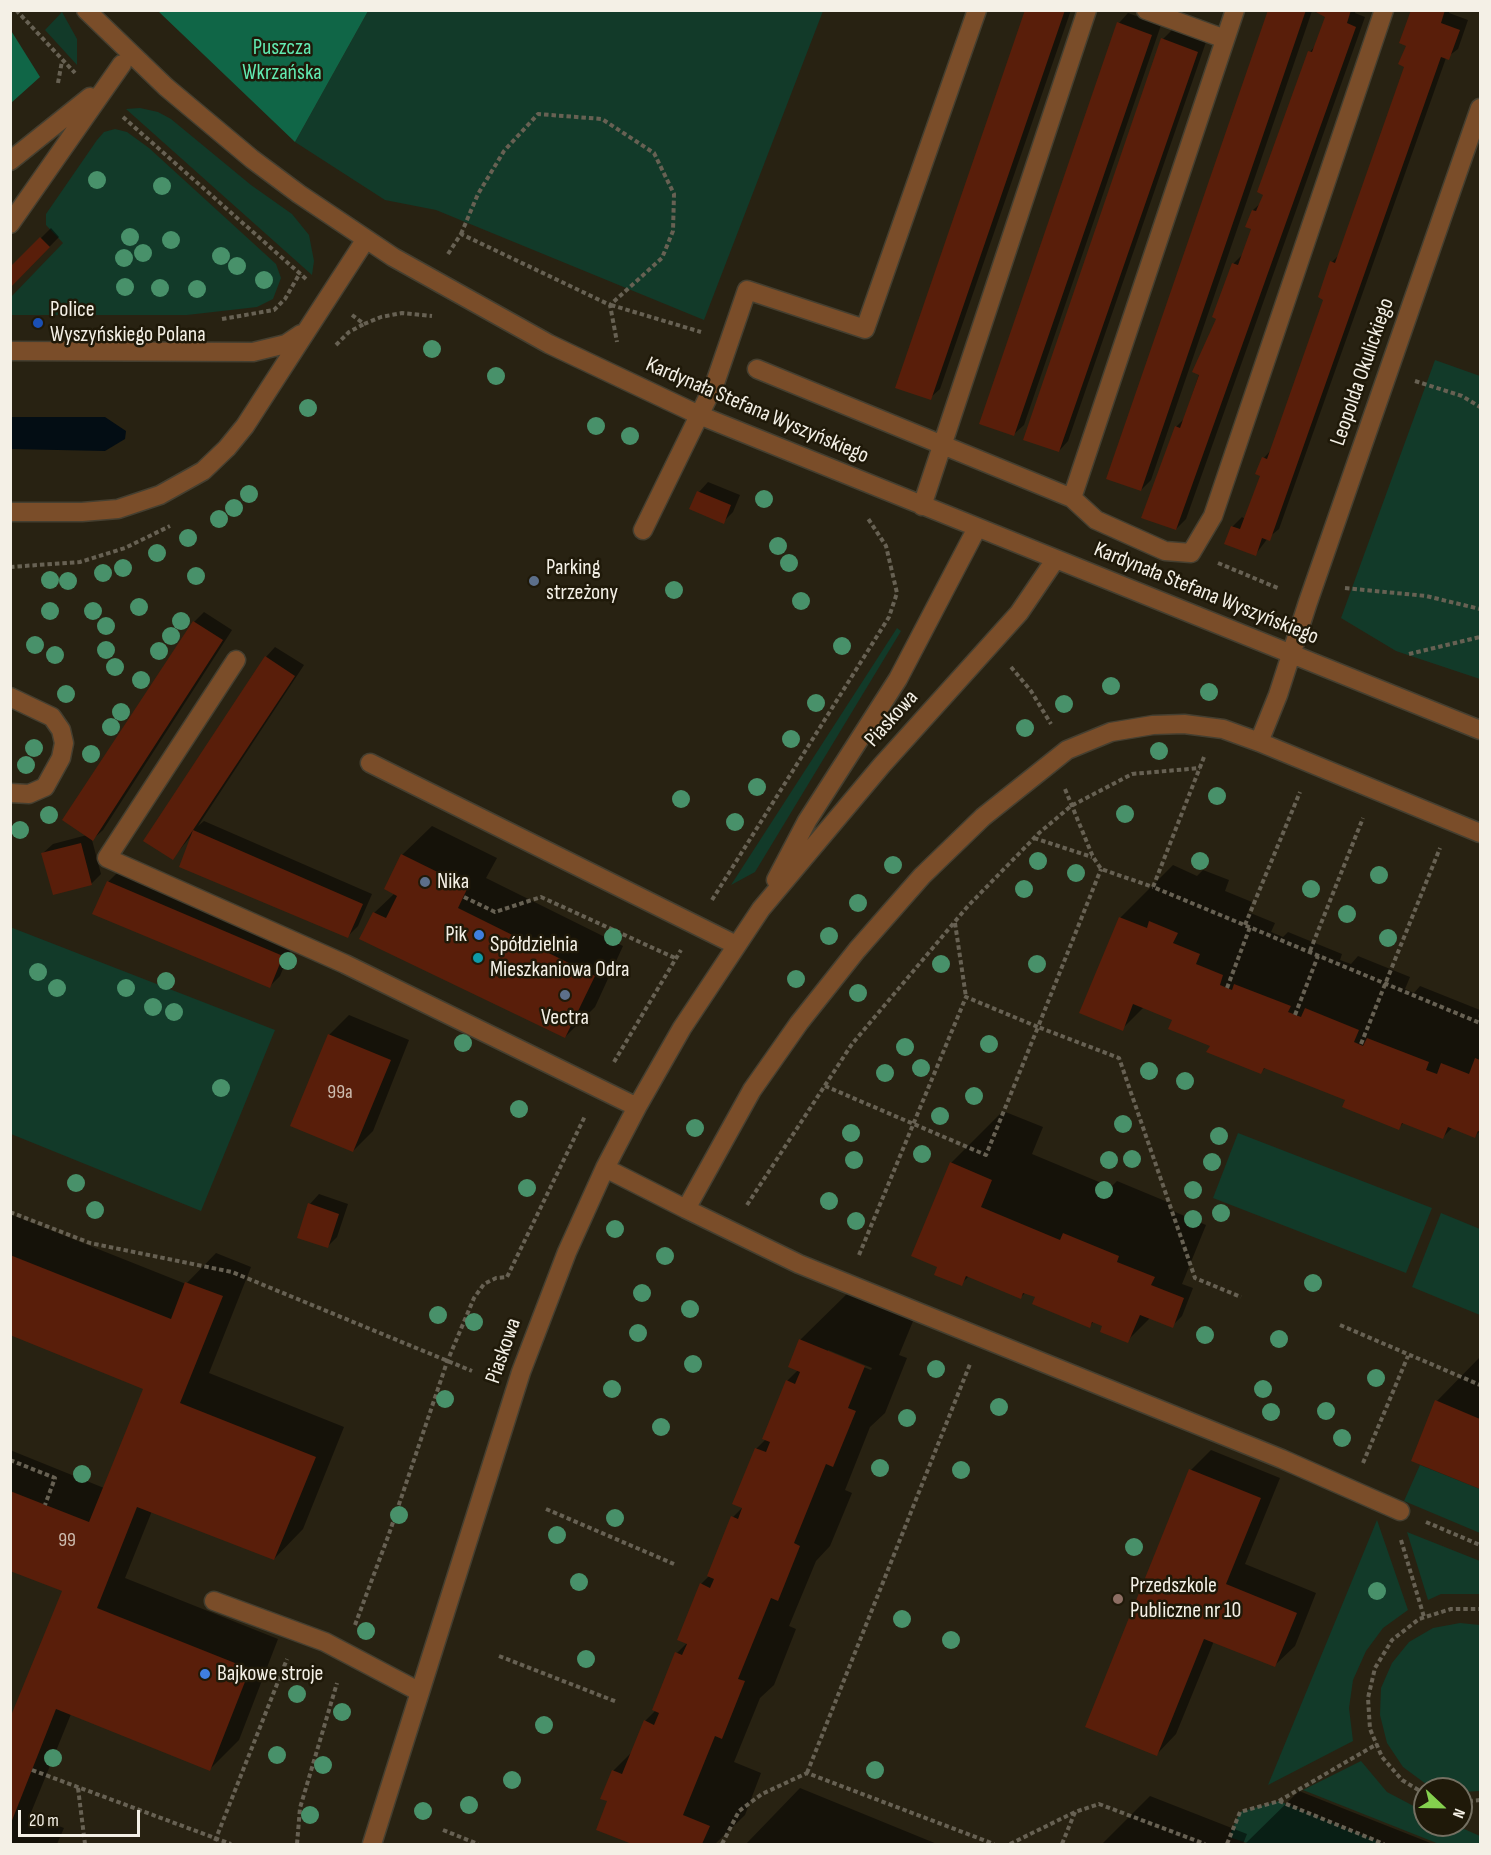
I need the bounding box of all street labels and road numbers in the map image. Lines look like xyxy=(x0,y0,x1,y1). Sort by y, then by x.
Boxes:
street label: Leopolda Okulickiego xyxy=(1325,295,1401,449)
street label: Kardynała Stefana Wyszyńskiego xyxy=(641,352,873,470)
street label: Kardynała Stefana Wyszyńskiego xyxy=(1090,537,1322,651)
street label: Piaskowa xyxy=(860,685,924,753)
street label: Piaskowa xyxy=(481,1315,527,1387)

